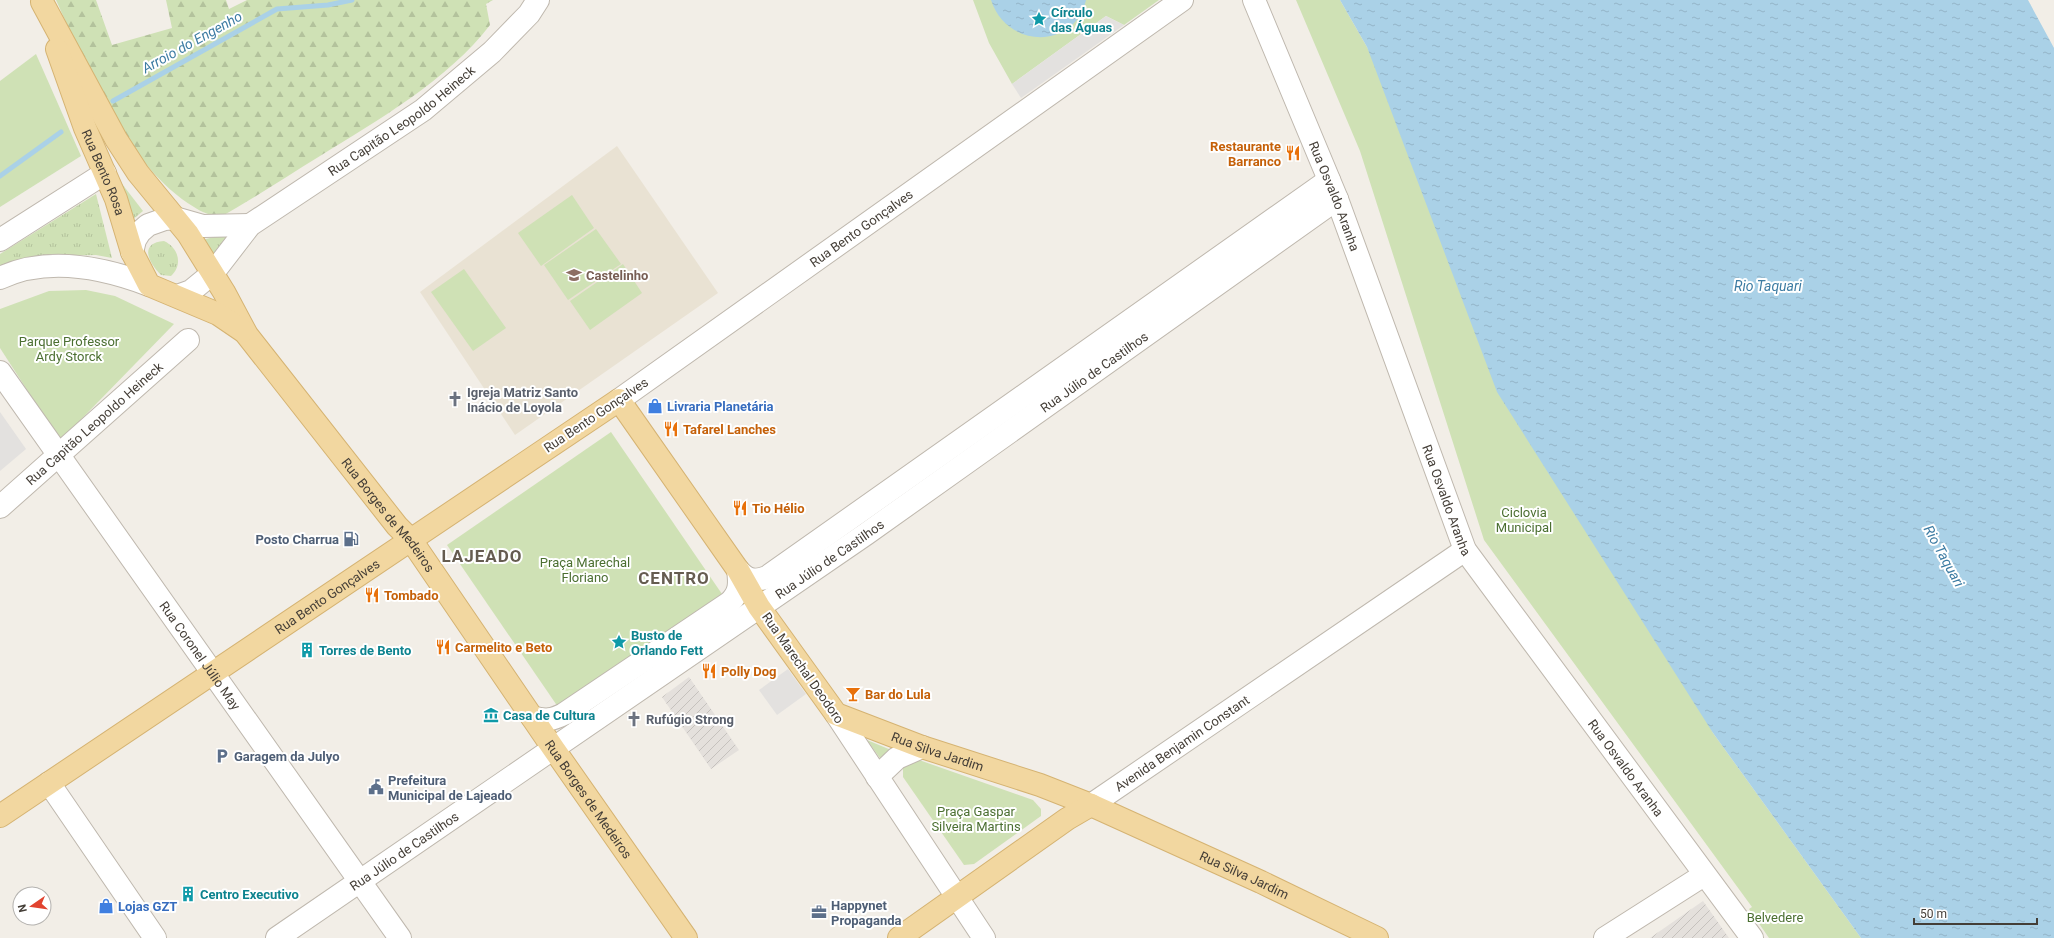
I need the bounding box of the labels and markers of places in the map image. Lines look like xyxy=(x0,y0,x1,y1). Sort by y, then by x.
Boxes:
place label: Círculo das Águas xyxy=(1051,5,1113,35)
place icon: Círculo das Águas xyxy=(1030,10,1048,28)
place label: Restaurante Barranco xyxy=(1210,139,1281,169)
restaurant icon: Restaurante Barranco xyxy=(1284,144,1302,162)
school or university icon: Castelinho xyxy=(565,266,583,284)
place label: Castelinho xyxy=(586,268,648,283)
place label: Igreja Matriz Santo Inácio de Loyola xyxy=(467,385,578,415)
church icon: Igreja Matriz Santo Inácio de Loyola xyxy=(446,390,464,408)
shop icon: Livraria Planetária xyxy=(646,397,664,415)
place label: Livraria Planetária xyxy=(667,399,774,414)
restaurant icon: Tafarel Lanches xyxy=(662,420,680,438)
place label: Tafarel Lanches xyxy=(683,422,776,437)
restaurant icon: Tio Hélio xyxy=(731,499,749,517)
place label: Tio Hélio xyxy=(752,501,804,516)
fuel station icon: Posto Charrua xyxy=(342,530,360,548)
place label: Posto Charrua xyxy=(255,532,339,547)
restaurant icon: Tombado xyxy=(363,586,381,604)
place label: Tombado xyxy=(384,588,438,603)
place label: Busto de Orlando Fett xyxy=(631,628,704,658)
place icon: Busto de Orlando Fett xyxy=(610,633,628,651)
restaurant icon: Carmelito e Beto xyxy=(434,638,452,656)
place label: Carmelito e Beto xyxy=(455,640,552,655)
building icon: Torres de Bento xyxy=(298,641,316,659)
place label: Torres de Bento xyxy=(319,643,411,658)
restaurant icon: Polly Dog xyxy=(700,662,718,680)
place label: Polly Dog xyxy=(721,664,777,679)
bar icon: Bar do Lula xyxy=(844,685,862,703)
place label: Bar do Lula xyxy=(865,687,931,702)
museum icon: Casa de Cultura xyxy=(482,706,500,724)
place label: Casa de Cultura xyxy=(503,708,595,723)
church icon: Rufúgio Strong xyxy=(625,710,643,728)
place label: Rufúgio Strong xyxy=(646,712,734,727)
parking icon: Garagem da Julyo xyxy=(213,747,231,765)
place label: Garagem da Julyo xyxy=(234,749,340,764)
place label: Prefeitura Municipal de Lajeado xyxy=(388,773,512,803)
public building icon: Prefeitura Municipal de Lajeado xyxy=(367,778,385,796)
building icon: Centro Executivo xyxy=(179,885,197,903)
place label: Centro Executivo xyxy=(200,887,299,902)
shop icon: Lojas GZT xyxy=(97,897,115,915)
place label: Happynet Propaganda xyxy=(831,898,902,928)
place label: Lojas GZT xyxy=(118,899,177,914)
office icon: Happynet Propaganda xyxy=(810,903,828,921)

